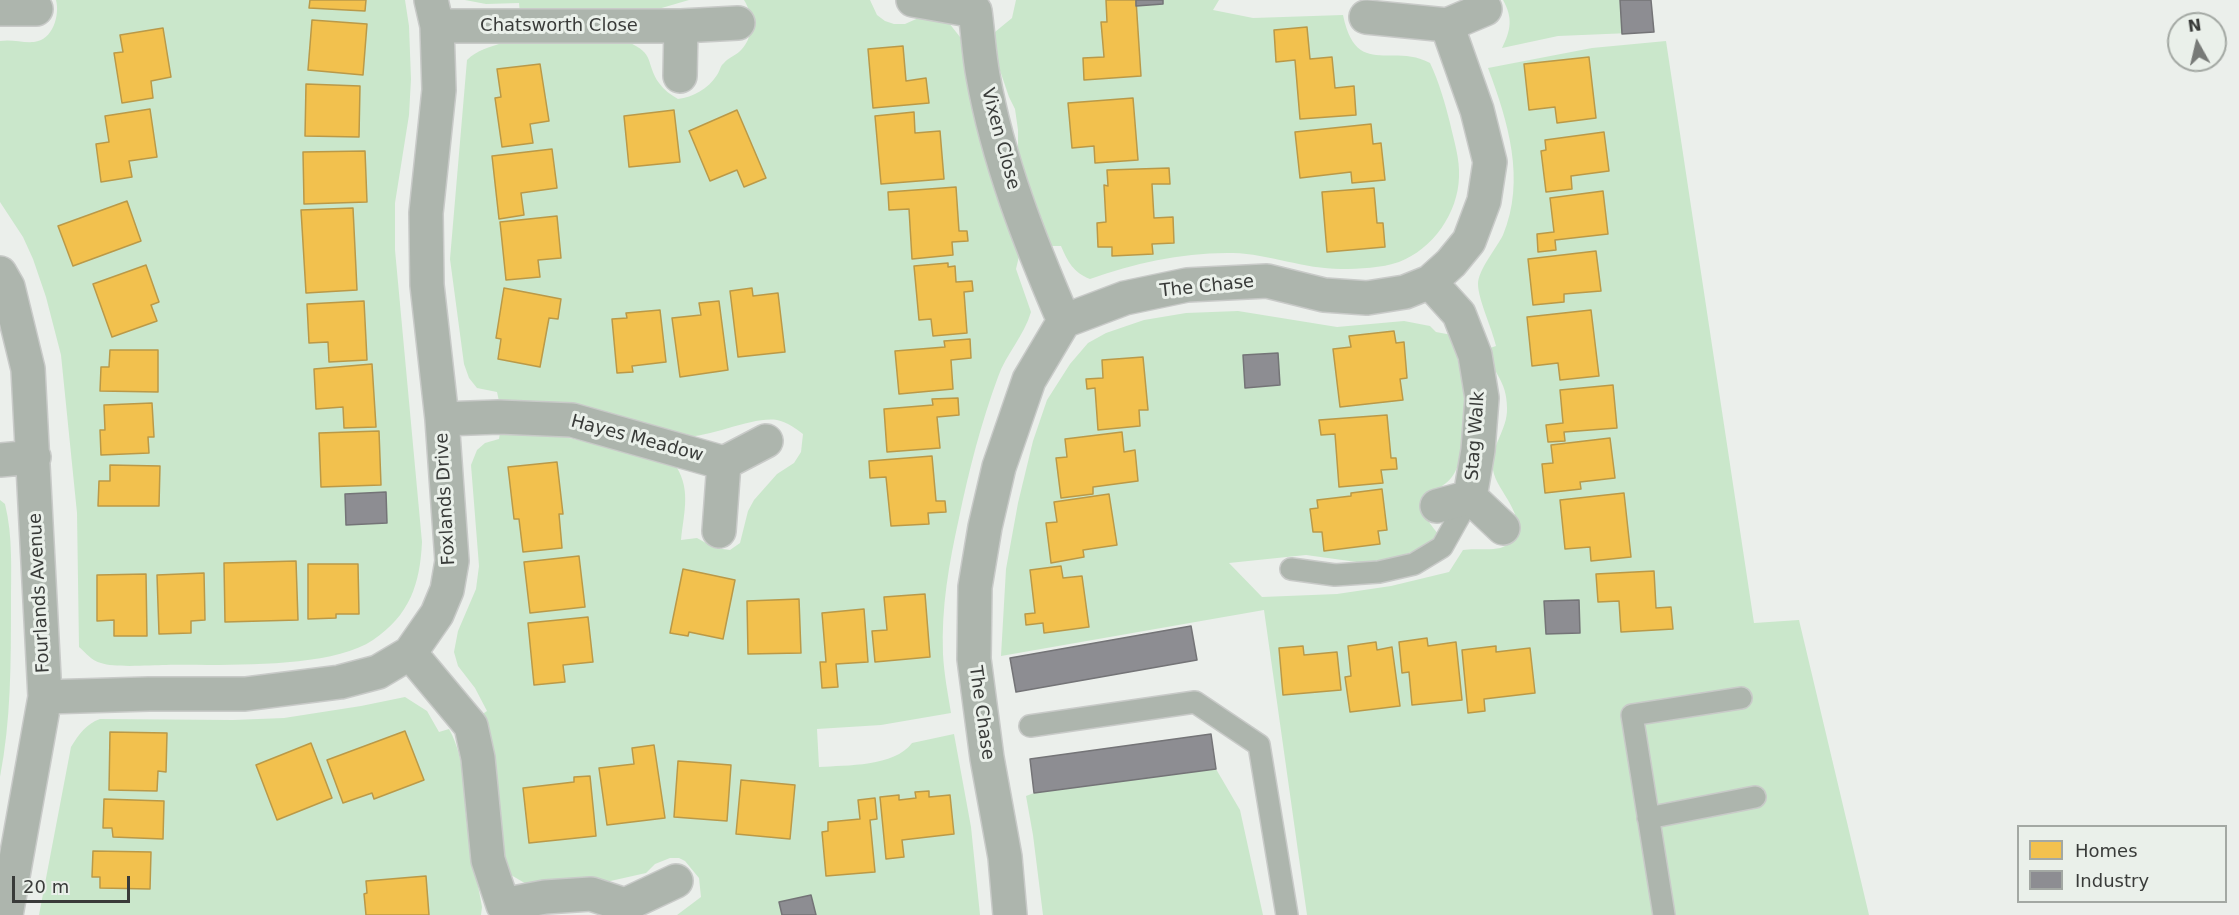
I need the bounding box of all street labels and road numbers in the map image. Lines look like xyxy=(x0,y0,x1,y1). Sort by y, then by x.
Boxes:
street label: Chatsworth Close xyxy=(480,15,638,37)
street label: Vixen Close xyxy=(976,86,1024,192)
street label: The Chase xyxy=(1159,271,1255,303)
street label: Stag Walk xyxy=(1462,390,1490,482)
street label: Hayes Meadow xyxy=(568,411,706,467)
street label: Foxlands Drive xyxy=(432,432,460,566)
street label: Fourlands Avenue xyxy=(25,512,55,674)
street label: The Chase xyxy=(964,665,998,761)

